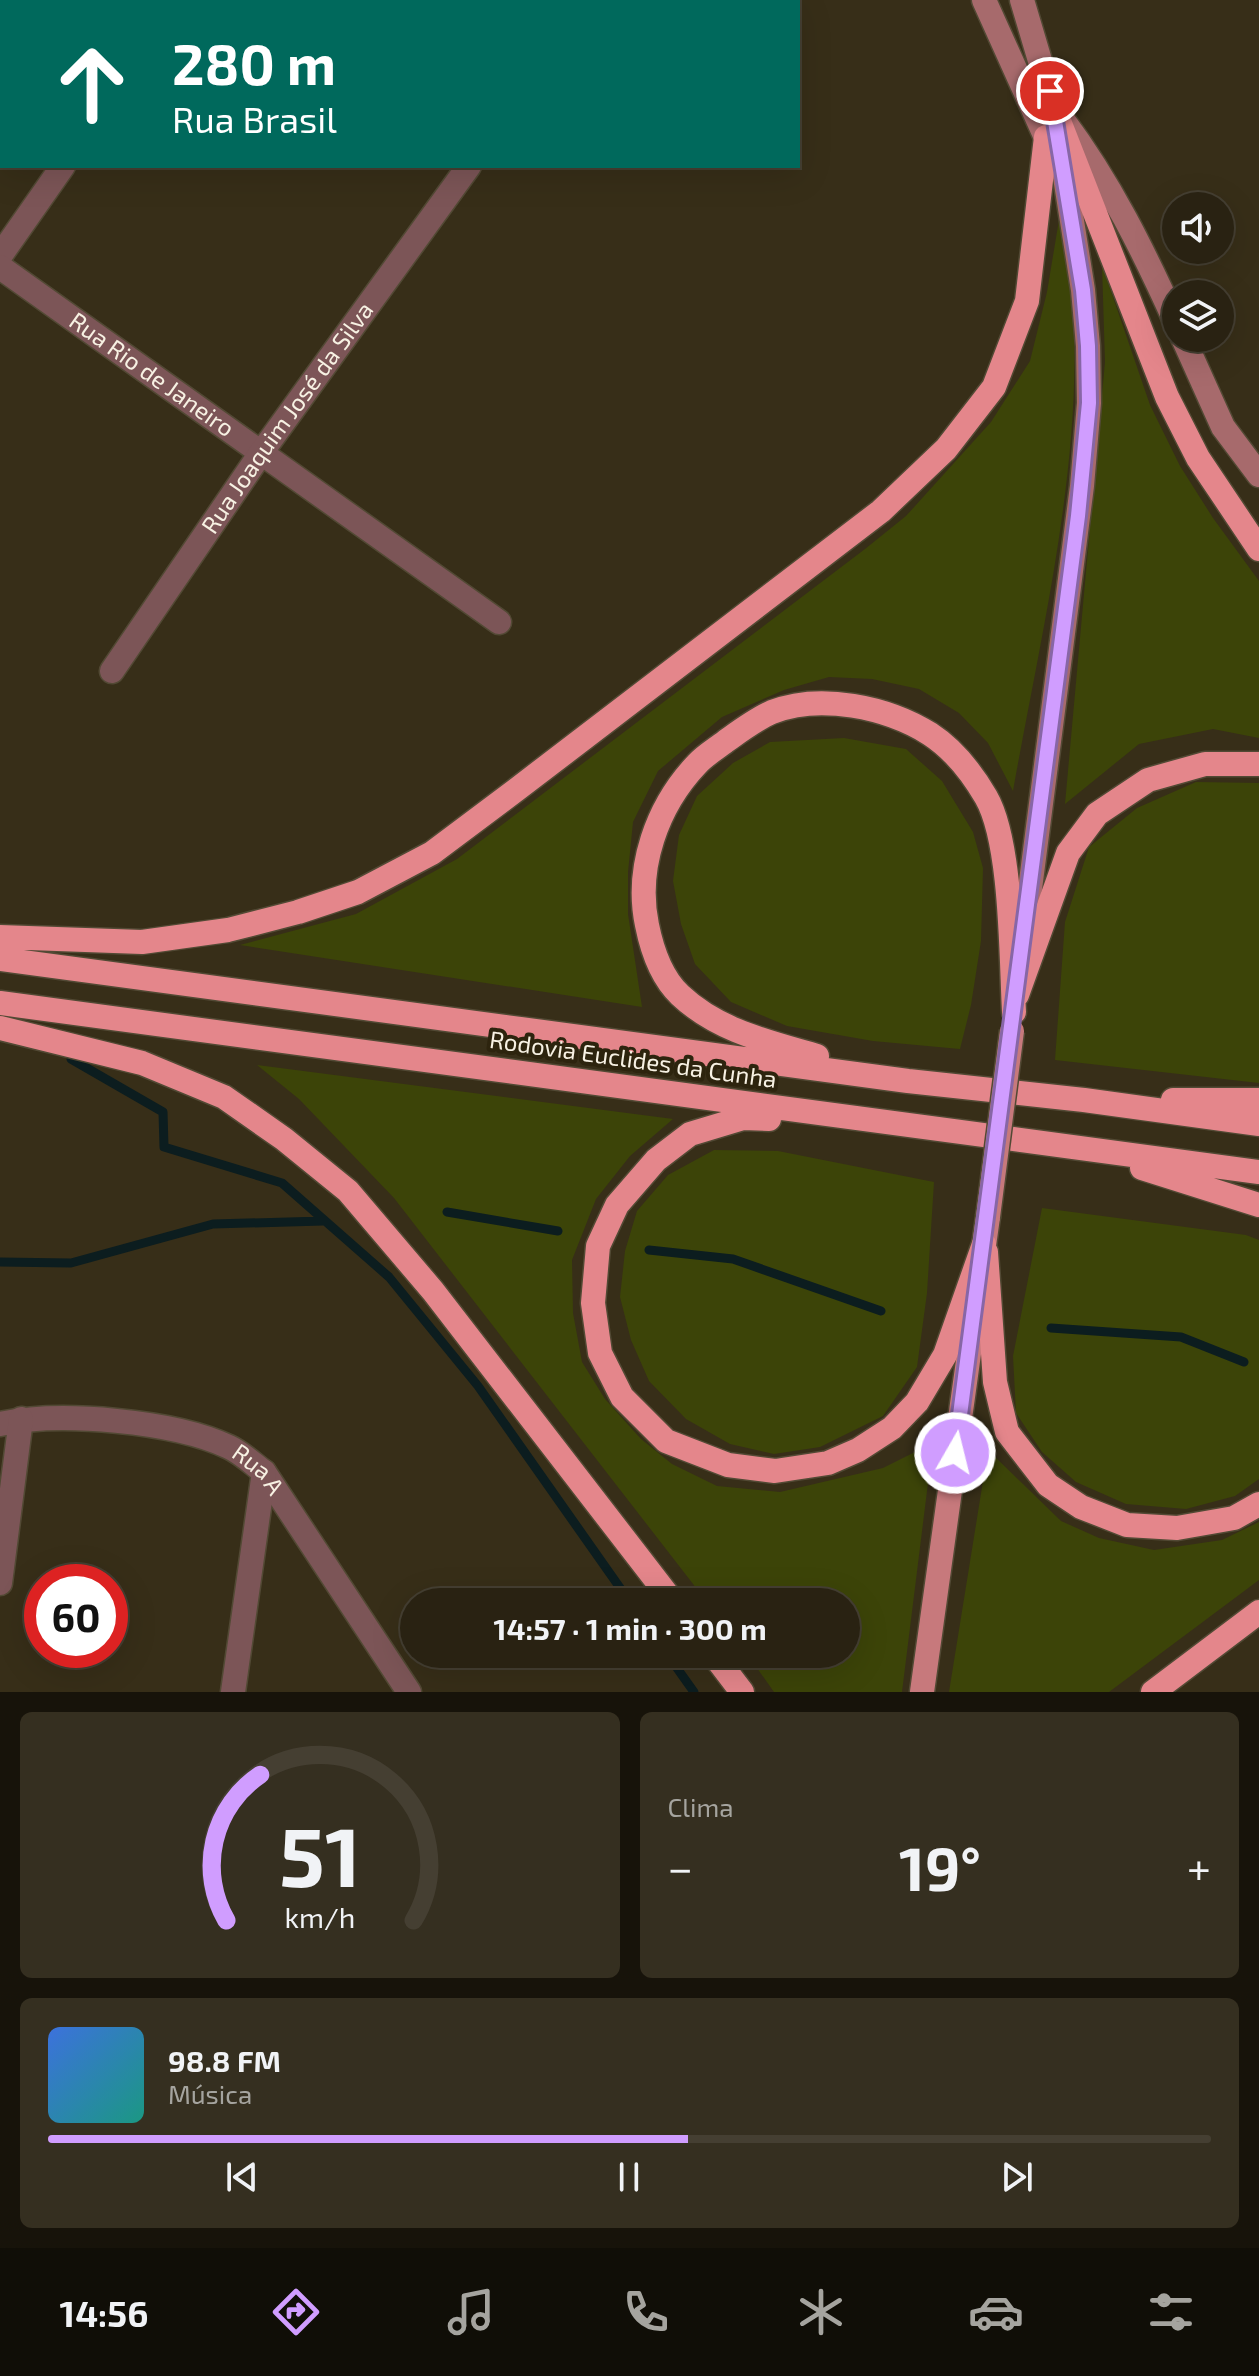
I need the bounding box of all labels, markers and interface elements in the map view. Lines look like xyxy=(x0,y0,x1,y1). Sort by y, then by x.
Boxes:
text: 280 m xyxy=(172,29,336,96)
icon: ahead xyxy=(40,32,144,136)
pin xyxy=(1016,57,1084,125)
icon: arrive xyxy=(1028,69,1072,113)
text: Rua Brasil xyxy=(172,97,337,140)
map controls xyxy=(1162,192,1234,352)
button: sound xyxy=(1162,192,1234,264)
button: layers xyxy=(1162,280,1234,352)
street label: Rua Joaquim José da Silva xyxy=(194,296,379,538)
street label: Rua Rio de Janeiro xyxy=(64,305,240,442)
street label: Rodovia Euclides da Cunha xyxy=(488,1024,779,1093)
position arrow xyxy=(913,1411,997,1495)
street label: Rua A xyxy=(227,1437,291,1500)
speed limit sign: 60 xyxy=(24,1564,128,1668)
text: 14:57 · 1 min · 300 m xyxy=(493,1610,767,1646)
text: Clima xyxy=(668,1791,734,1822)
text: 51 xyxy=(279,1804,361,1904)
text: 19° xyxy=(899,1831,981,1903)
text: − xyxy=(668,1840,693,1893)
text: + xyxy=(1187,1840,1211,1893)
text: km/h xyxy=(284,1899,355,1934)
text: 98.8 FM xyxy=(168,2042,281,2078)
text: Música xyxy=(168,2078,252,2109)
icon: previous xyxy=(220,2155,264,2199)
icon: pause xyxy=(607,2155,651,2199)
icon: next xyxy=(995,2155,1039,2199)
icon: directions xyxy=(268,2284,324,2340)
icon: music xyxy=(443,2284,499,2340)
icon: phone xyxy=(618,2284,674,2340)
icon: climate xyxy=(793,2284,849,2340)
icon: car xyxy=(968,2284,1024,2340)
icon: filters xyxy=(1143,2284,1199,2340)
text: 14:56 xyxy=(60,2291,148,2334)

